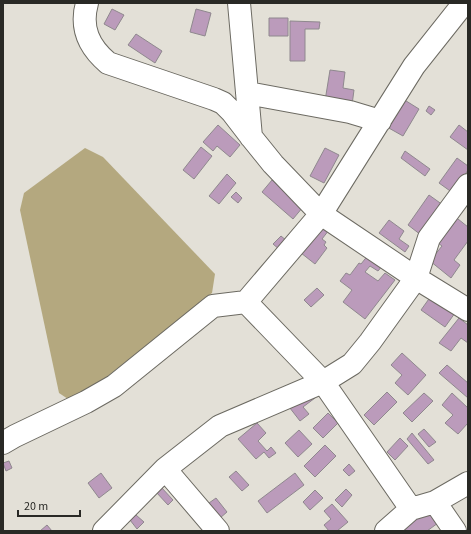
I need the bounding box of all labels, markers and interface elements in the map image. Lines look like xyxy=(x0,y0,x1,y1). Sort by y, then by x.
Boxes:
scale bar xyxy=(18,492,80,518)
text: 20 m xyxy=(24,498,48,515)

